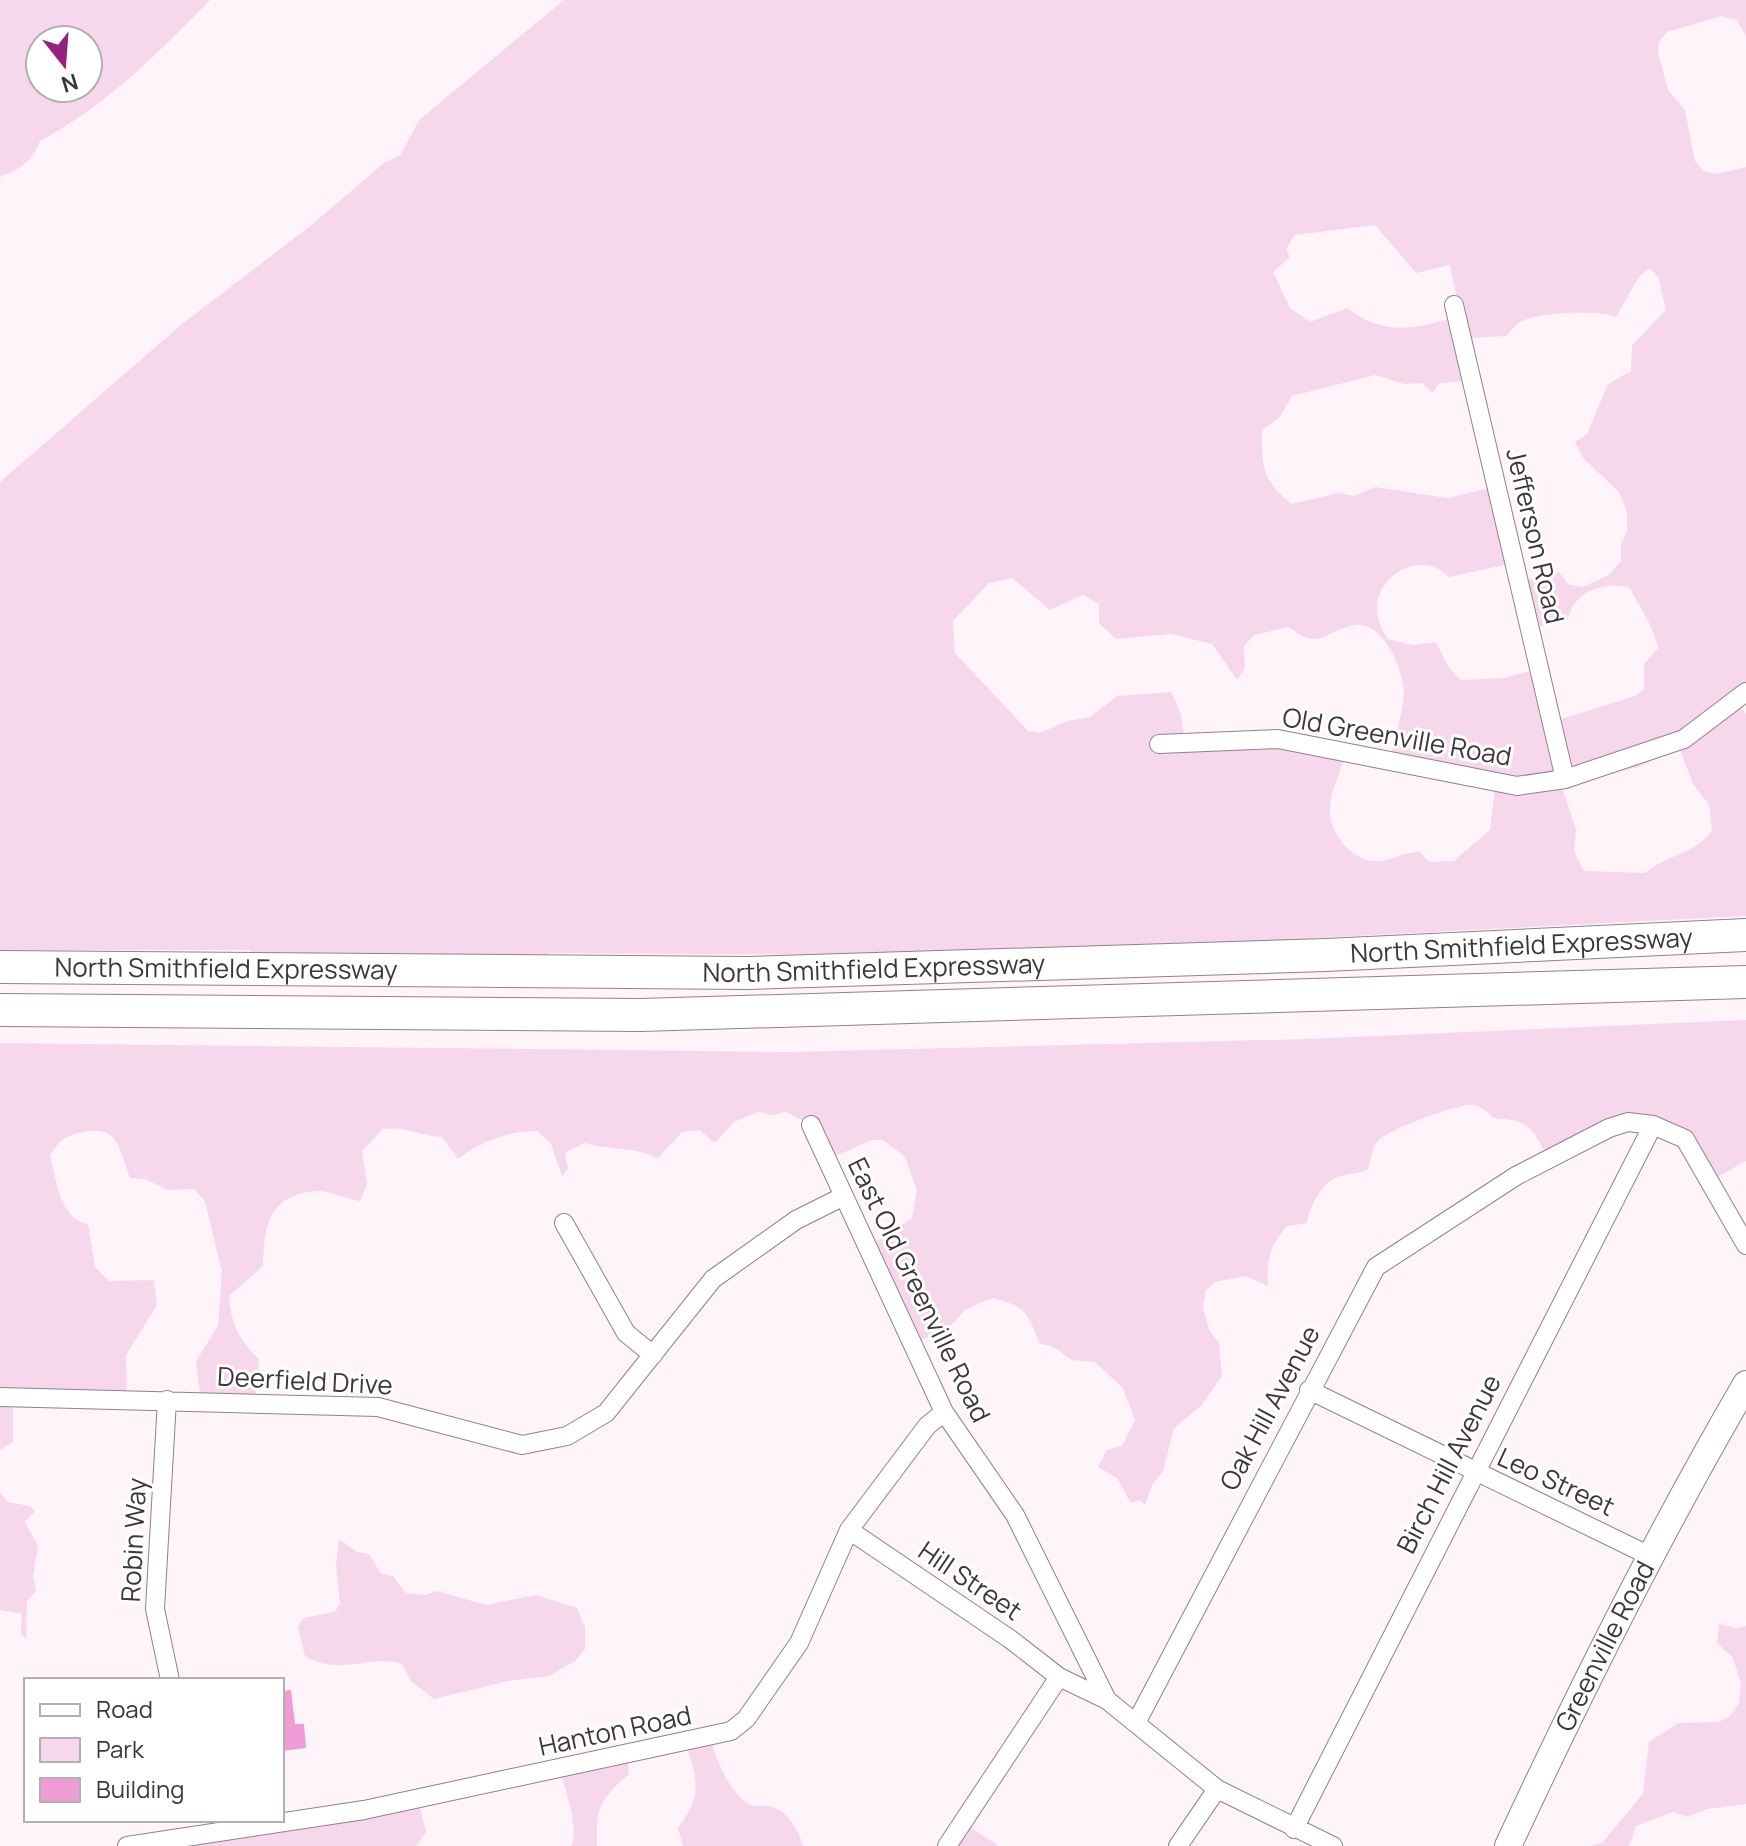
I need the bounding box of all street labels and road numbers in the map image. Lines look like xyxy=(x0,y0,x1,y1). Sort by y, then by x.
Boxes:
street label: Jefferson Road xyxy=(1498,444,1574,627)
street label: Old Greenville Road xyxy=(1280,698,1514,774)
street label: North Smithfield Expressway xyxy=(1349,919,1694,971)
street label: North Smithfield Expressway xyxy=(702,945,1046,990)
street label: North Smithfield Expressway xyxy=(54,948,398,987)
street label: East Old Greenville Road xyxy=(840,1151,1000,1428)
street label: Oak Hill Avenue xyxy=(1211,1319,1328,1496)
street label: Deerfield Drive xyxy=(216,1357,394,1403)
street label: Birch Hill Avenue xyxy=(1387,1368,1509,1559)
street label: Leo Street xyxy=(1492,1438,1621,1524)
street label: Robin Way xyxy=(112,1477,154,1603)
street label: Hill Street xyxy=(912,1532,1029,1628)
street label: Greenville Road xyxy=(1546,1554,1662,1737)
street label: Hanton Road xyxy=(535,1696,694,1764)

